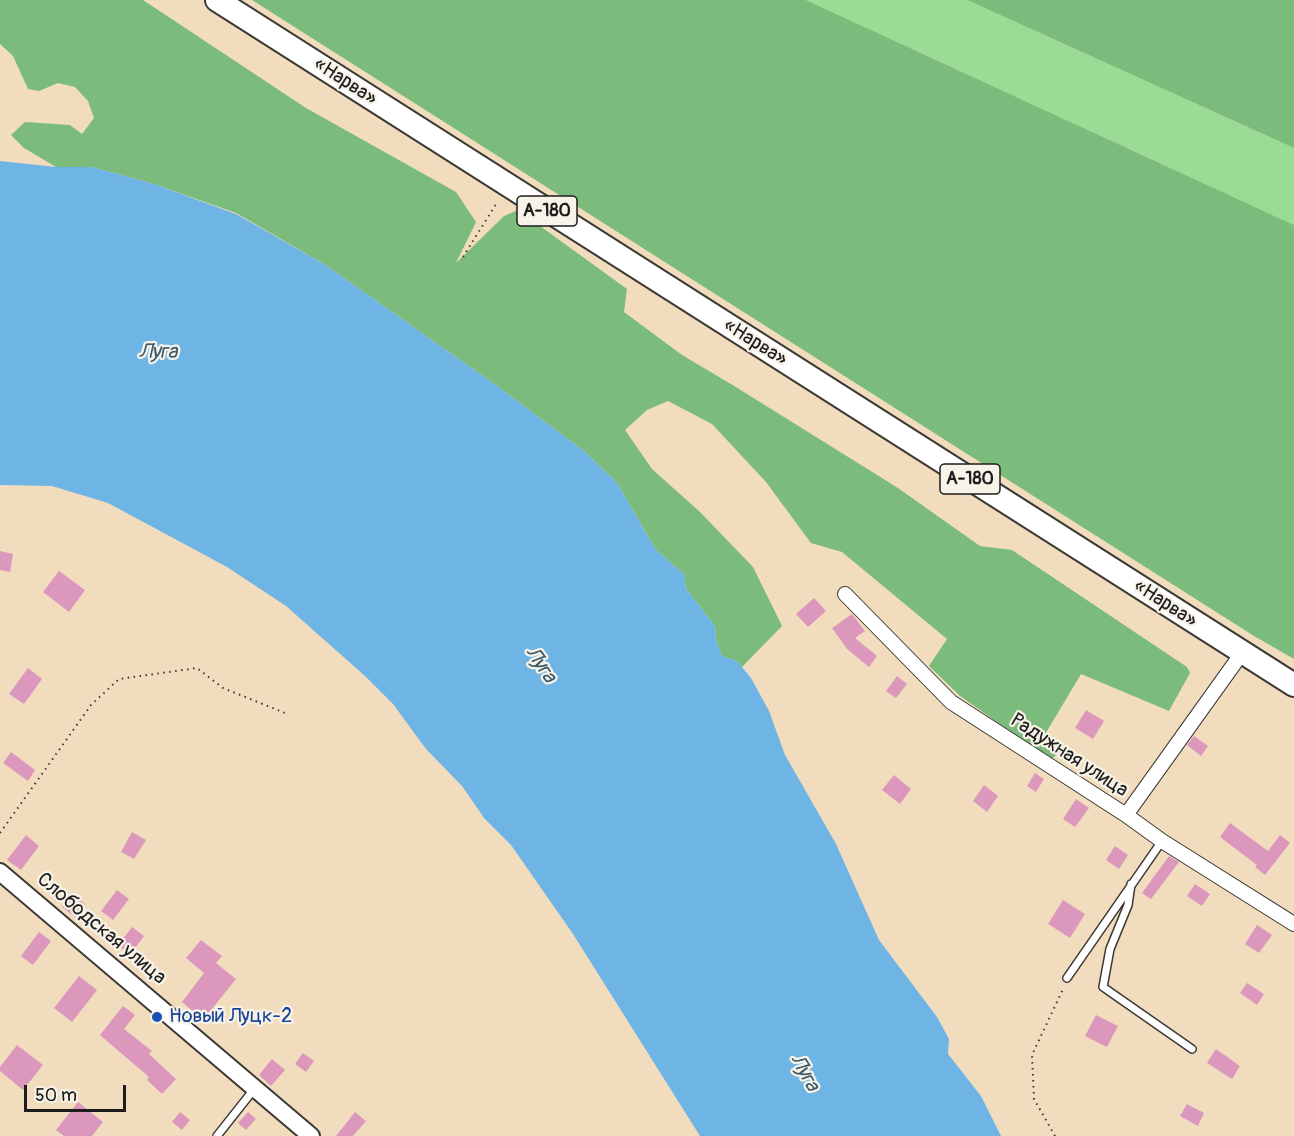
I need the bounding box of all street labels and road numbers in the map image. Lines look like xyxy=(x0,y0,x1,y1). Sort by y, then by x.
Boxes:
street label: «Нарва» xyxy=(309,53,381,111)
road number: А-180 xyxy=(517,196,577,226)
street label: «Нарва» xyxy=(719,314,791,372)
road number: А-180 xyxy=(940,464,1000,494)
street label: «Нарва» xyxy=(1129,575,1201,633)
street label: Радужная улица xyxy=(1006,709,1132,803)
street label: Слободская улица xyxy=(32,868,170,990)

